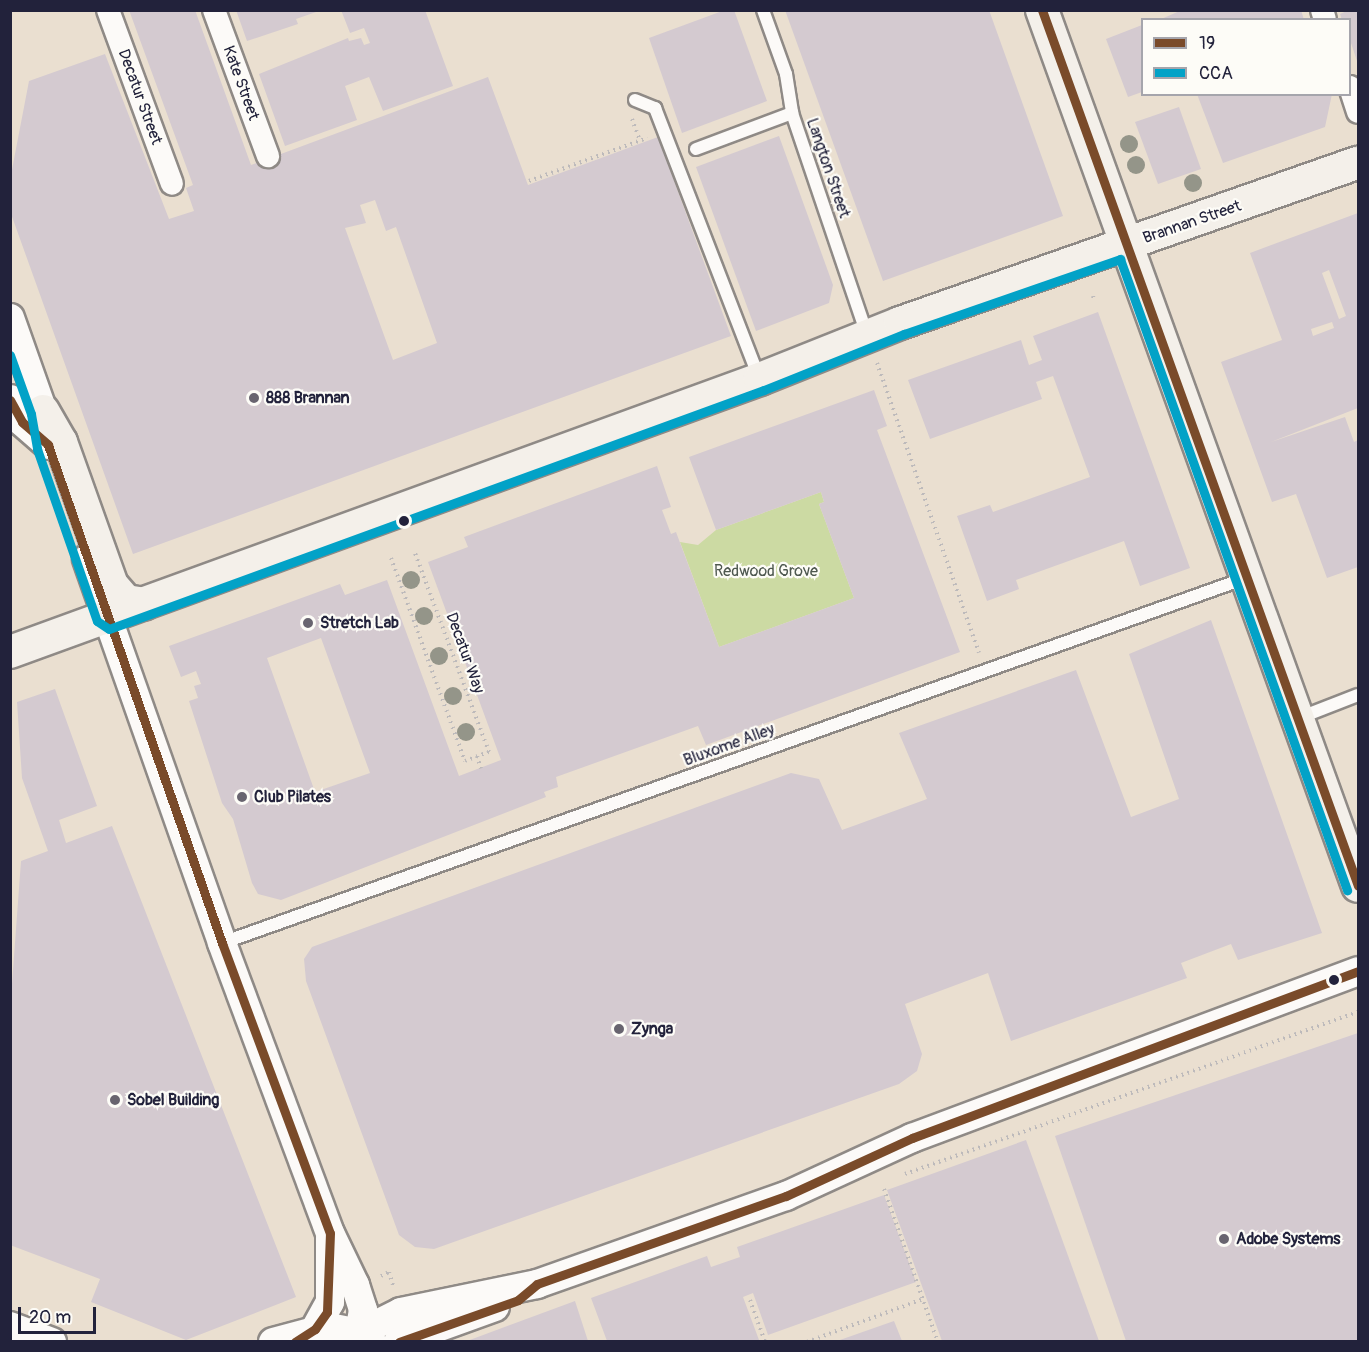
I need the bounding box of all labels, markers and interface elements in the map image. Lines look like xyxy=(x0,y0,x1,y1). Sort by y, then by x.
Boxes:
legend xyxy=(1141,18,1351,96)
text: 19 xyxy=(1199,32,1215,55)
street label: Kate Street xyxy=(219,43,263,123)
street label: Decatur Street xyxy=(114,47,166,147)
text: CCA xyxy=(1199,62,1233,85)
street label: Langton Street xyxy=(802,116,854,220)
street label: Brannan Street xyxy=(1140,196,1244,248)
place label: 888 Brannan xyxy=(266,388,350,408)
marker: 888 Brannan xyxy=(247,391,261,405)
unlabelled marker xyxy=(398,515,410,527)
park label: Redwood Grove xyxy=(714,561,818,581)
street label: Decatur Way xyxy=(442,610,488,696)
place label: Stretch Lab xyxy=(320,613,399,633)
marker: Stretch Lab xyxy=(301,616,315,630)
street label: Bluxome Alley xyxy=(681,720,777,770)
place label: Club Pilates xyxy=(254,787,331,807)
marker: Club Pilates xyxy=(235,790,249,804)
unlabelled marker xyxy=(1328,974,1340,986)
place label: Zynga xyxy=(631,1019,673,1039)
marker: Zynga xyxy=(612,1022,626,1036)
place label: Sobel Building xyxy=(127,1090,219,1110)
marker: Sobel Building xyxy=(108,1093,122,1107)
place label: Adobe Systems xyxy=(1236,1229,1340,1249)
marker: Adobe Systems xyxy=(1217,1232,1231,1246)
scale bar xyxy=(21,1295,99,1333)
text: 20 m xyxy=(29,1306,71,1329)

